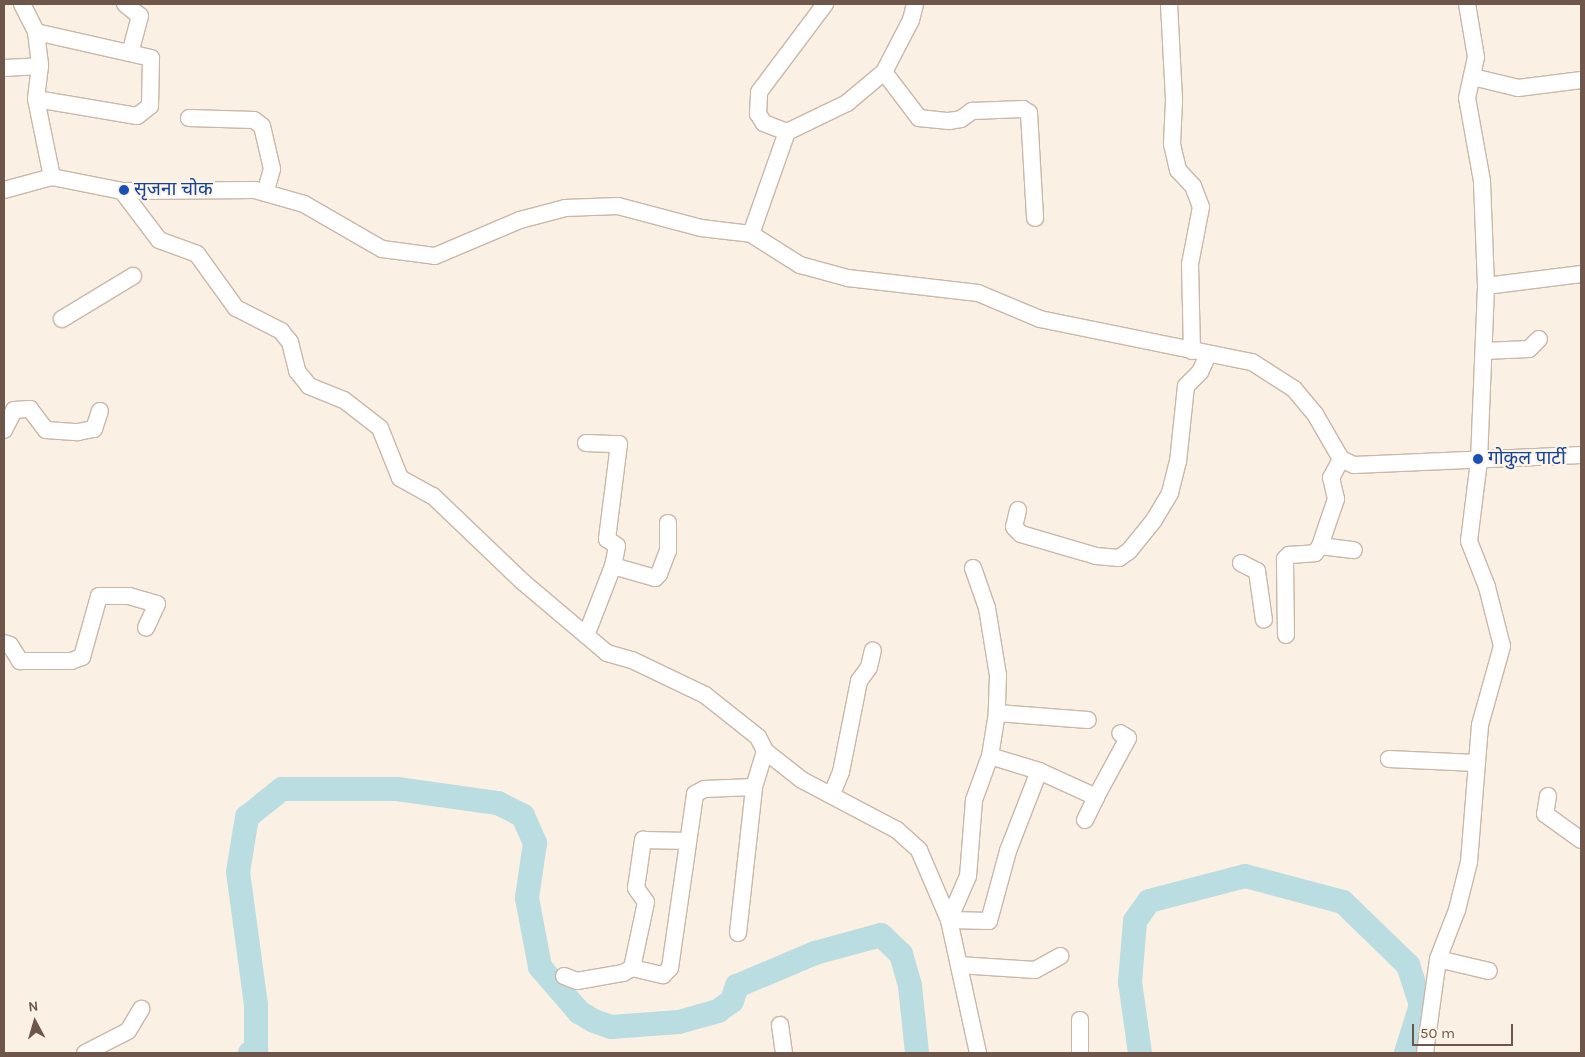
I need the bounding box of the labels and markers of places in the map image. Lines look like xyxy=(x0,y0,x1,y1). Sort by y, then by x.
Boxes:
place label: सृजना चोक xyxy=(134,179,212,201)
marker: सृजना चोक xyxy=(118,184,130,196)
place label: गोकुल पार्टी xyxy=(1488,448,1566,470)
marker: गोकुल पार्टी xyxy=(1472,453,1484,465)

